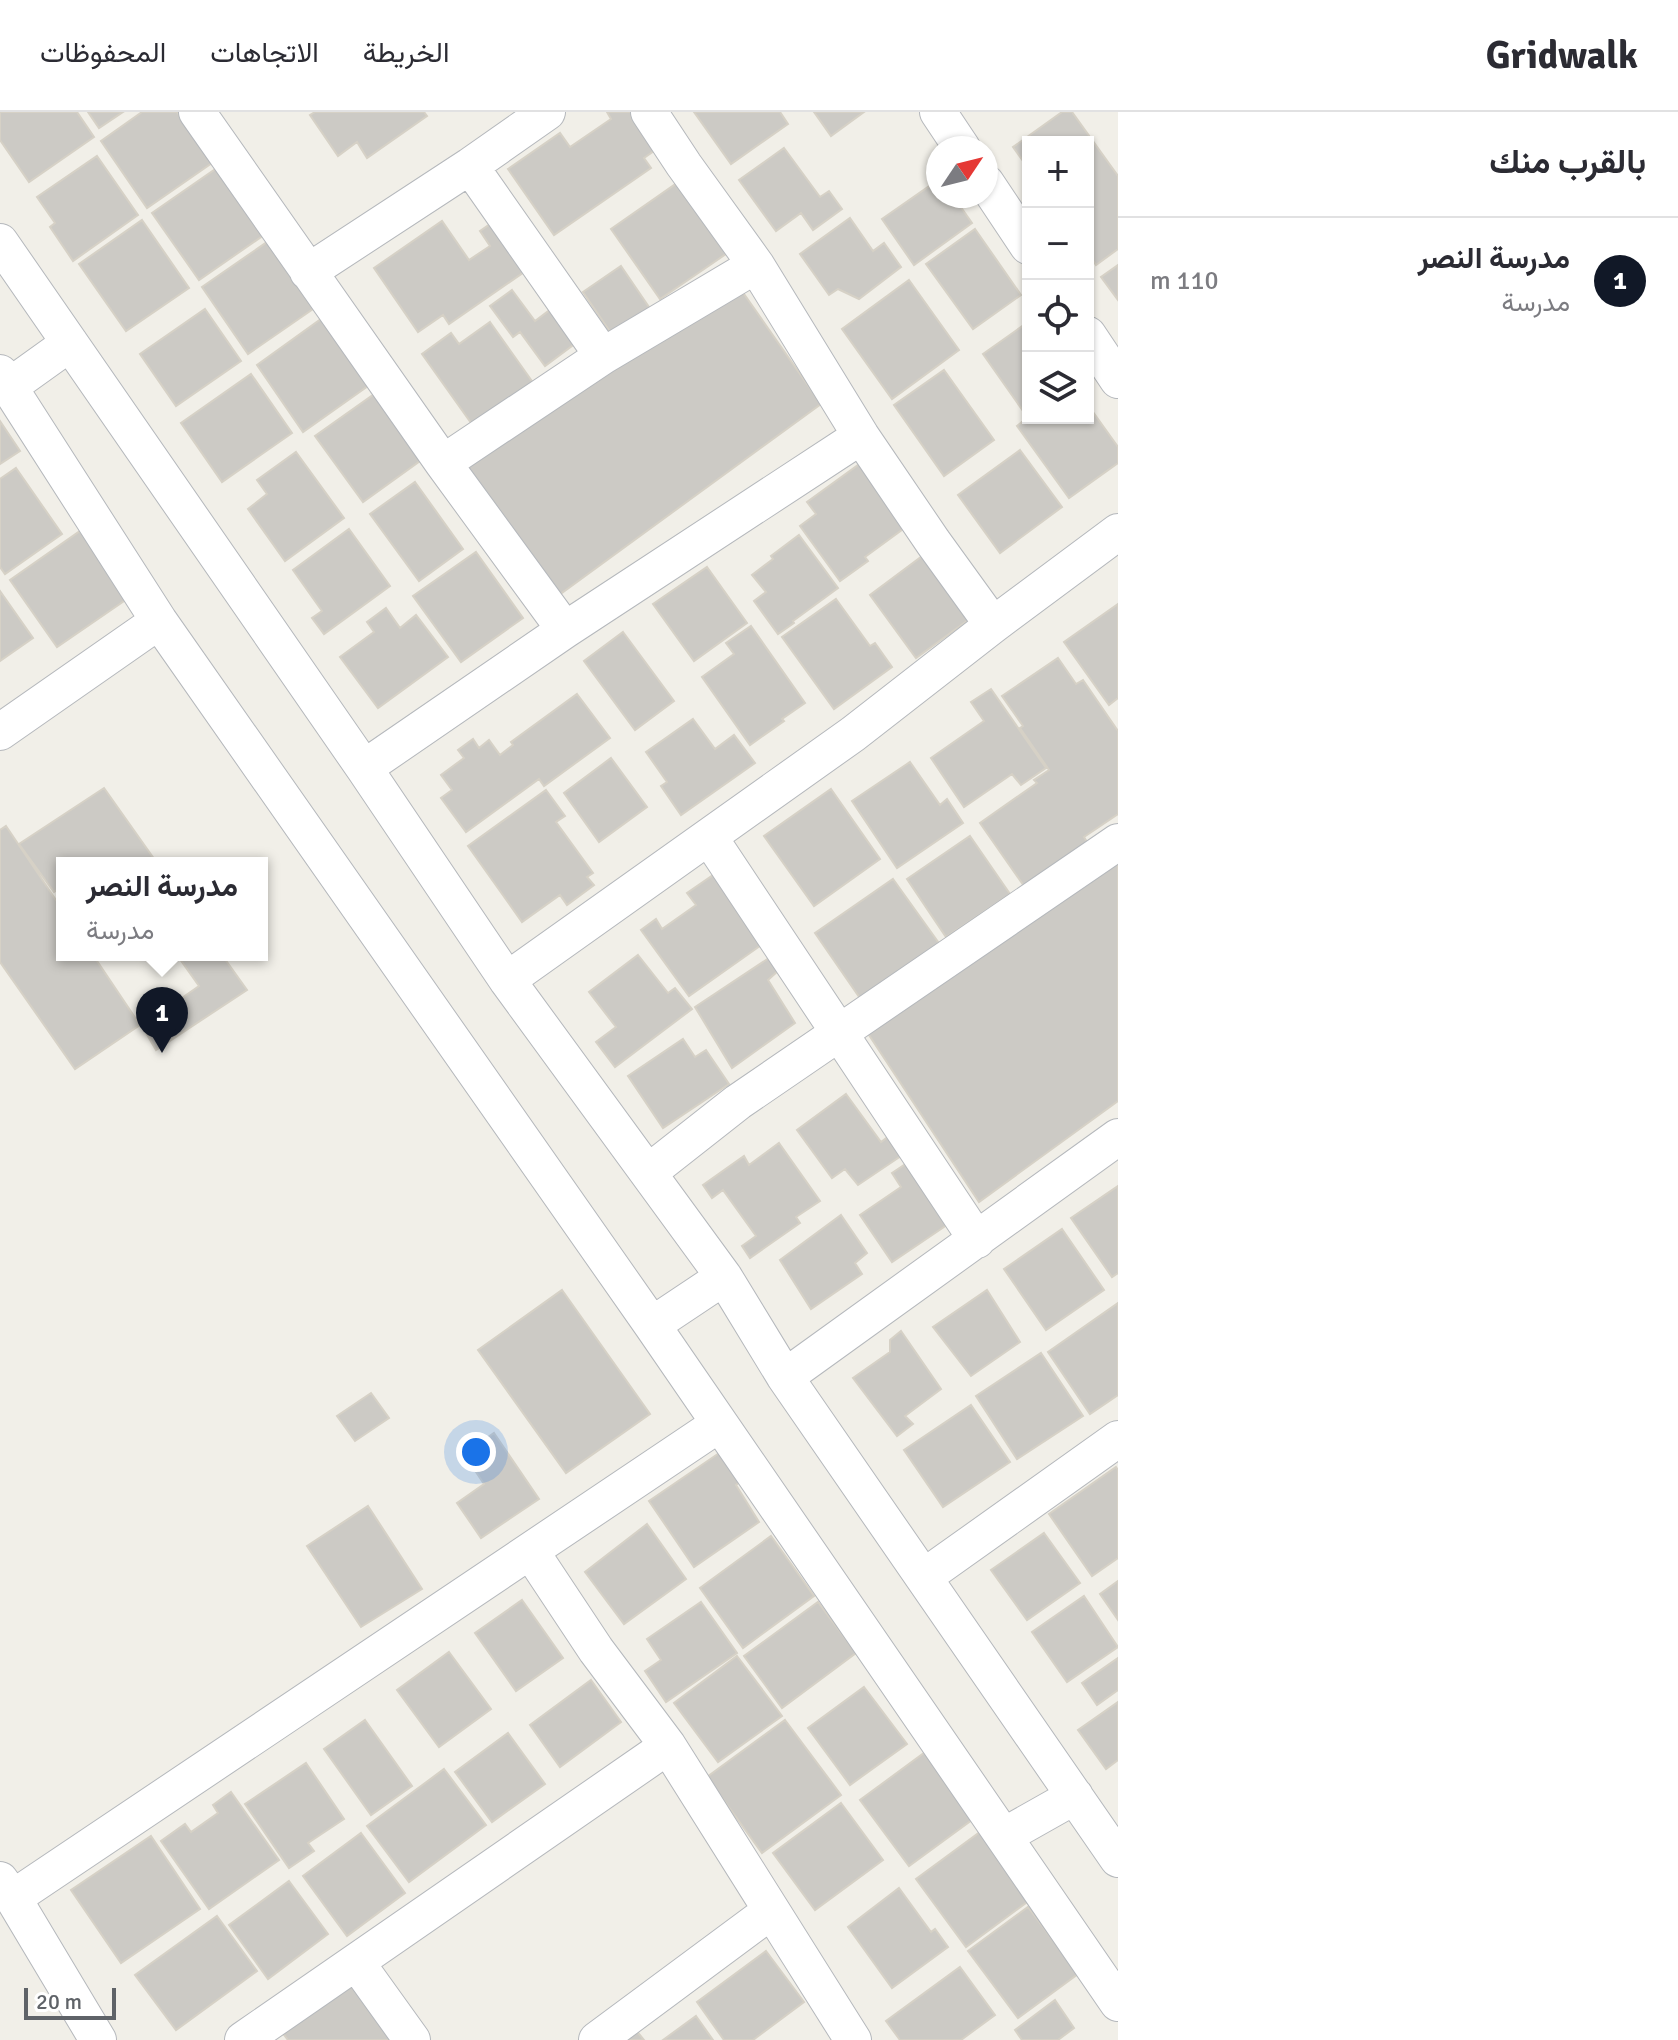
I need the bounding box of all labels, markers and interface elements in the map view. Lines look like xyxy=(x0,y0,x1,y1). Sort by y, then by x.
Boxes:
text: Gridwalk xyxy=(1486,32,1638,79)
text: المحفوظات xyxy=(40,36,166,70)
text: الاتجاهات xyxy=(210,36,319,70)
text: الخريطة xyxy=(363,36,449,70)
north arrow xyxy=(926,136,998,208)
map controls xyxy=(1022,136,1094,424)
button: + xyxy=(1022,136,1094,208)
text: بالقرب منك xyxy=(1489,141,1646,183)
button: − xyxy=(1022,208,1094,280)
text: مدرسة النصر xyxy=(1418,240,1570,277)
text: 110 m xyxy=(1150,265,1219,297)
text: 1 xyxy=(1613,265,1627,297)
button: locate xyxy=(1022,280,1094,352)
text: مدرسة xyxy=(1501,287,1570,319)
button: layers xyxy=(1022,352,1094,424)
popup xyxy=(56,857,268,961)
text: مدرسة النصر xyxy=(86,868,238,905)
text: مدرسة xyxy=(86,915,154,947)
pin: 1 xyxy=(136,987,188,1053)
your location xyxy=(456,1432,496,1472)
scale bar xyxy=(24,1984,116,2020)
text: 20 m xyxy=(36,1988,82,2015)

